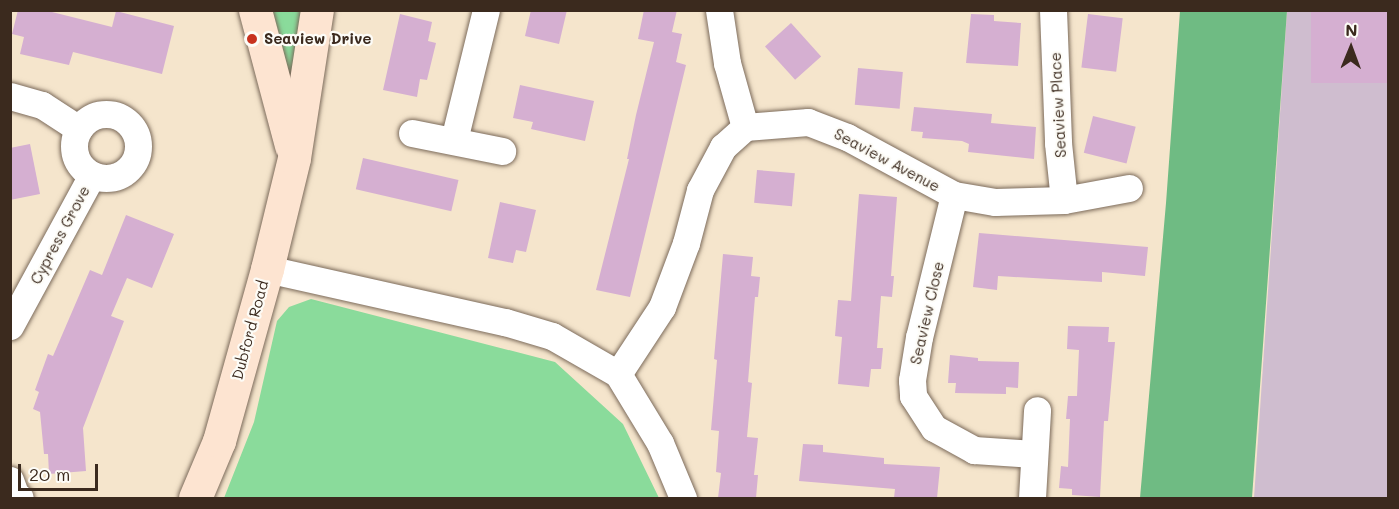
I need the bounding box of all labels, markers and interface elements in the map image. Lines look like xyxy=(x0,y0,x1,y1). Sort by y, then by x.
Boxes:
north arrow xyxy=(1321,18,1381,78)
text: N xyxy=(1345,19,1358,40)
place label: Seaview Drive xyxy=(264,30,371,48)
marker: Seaview Drive xyxy=(245,32,259,46)
street label: Seaview Place xyxy=(1046,52,1070,158)
street label: Seaview Avenue xyxy=(831,125,943,195)
street label: Cypress Grove xyxy=(27,183,93,287)
street label: Seaview Close xyxy=(906,260,948,366)
street label: Dubford Road xyxy=(228,278,272,382)
scale bar xyxy=(21,452,100,490)
text: 20 m xyxy=(29,462,70,486)

